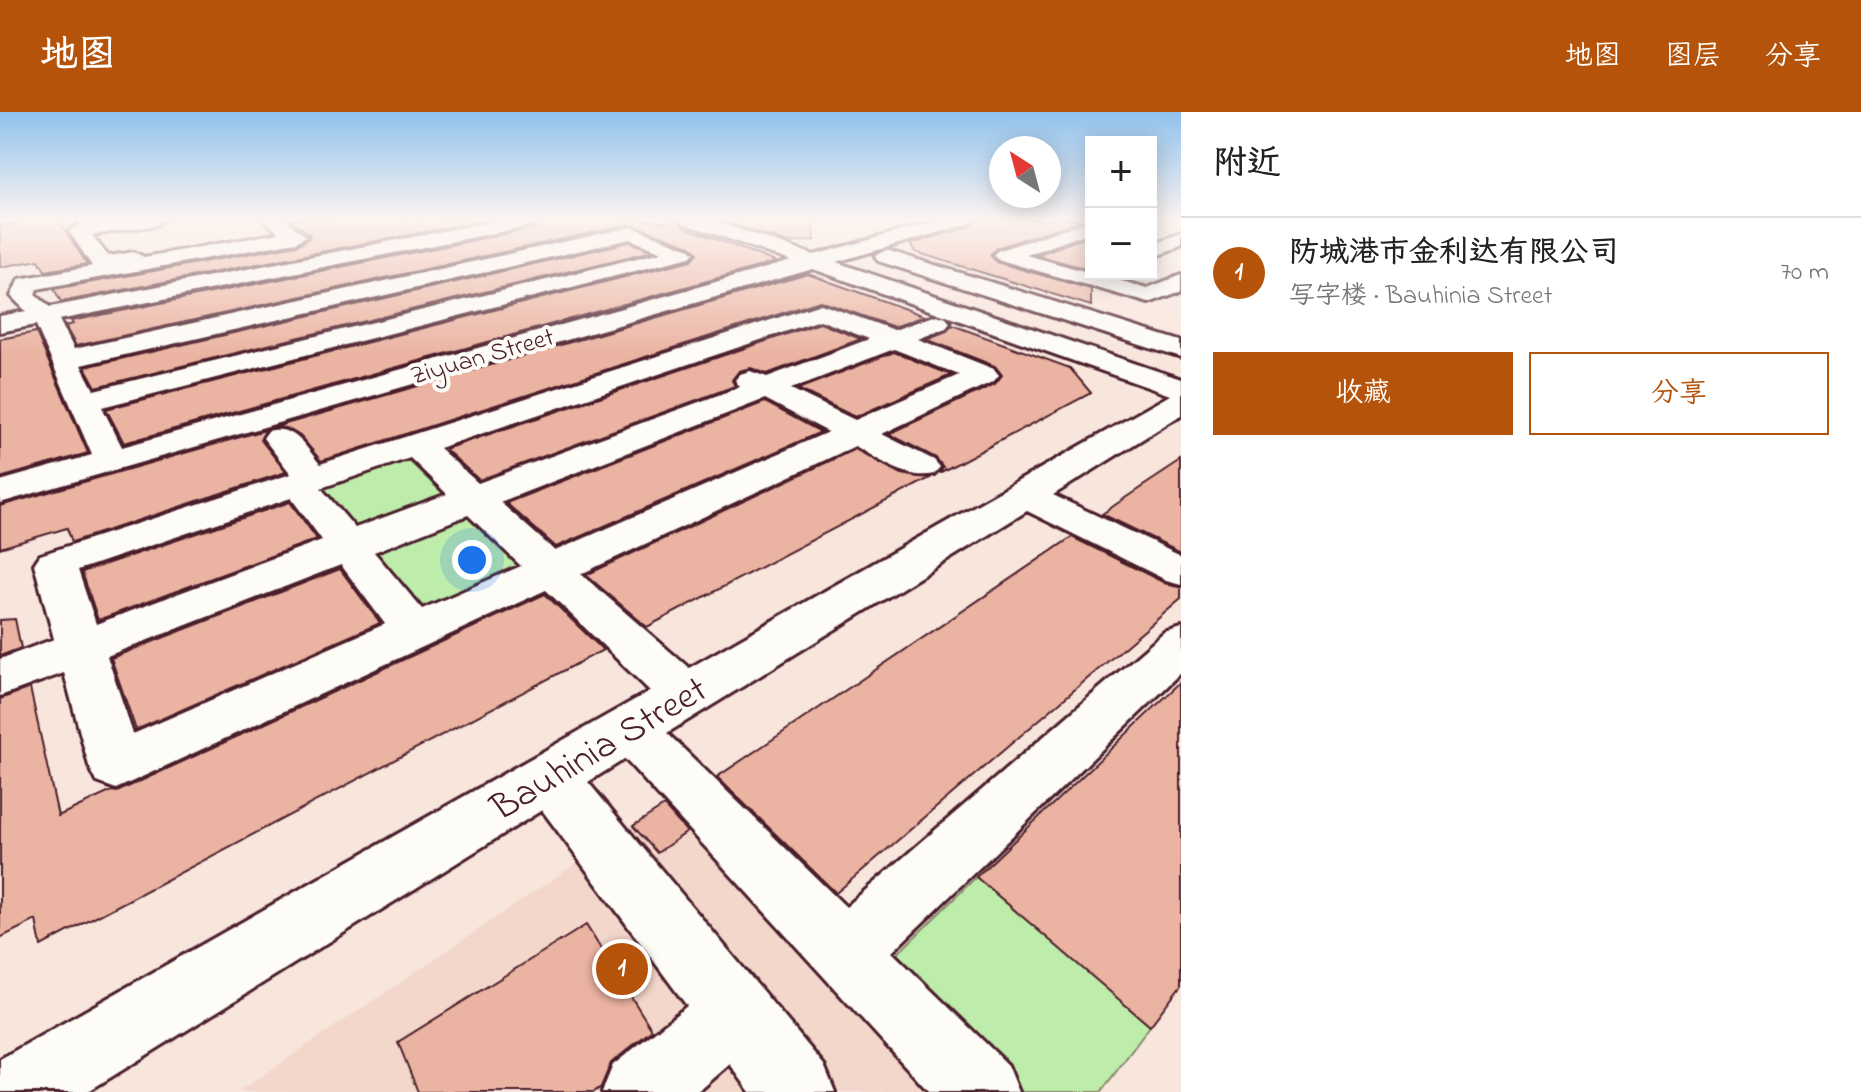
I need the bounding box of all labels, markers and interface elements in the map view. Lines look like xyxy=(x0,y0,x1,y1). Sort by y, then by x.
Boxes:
text: 地图 xyxy=(40,29,116,85)
text: 地图 xyxy=(1565,37,1621,78)
text: 图层 xyxy=(1665,37,1721,78)
text: 分享 xyxy=(1765,37,1821,78)
north arrow xyxy=(989,136,1061,208)
map controls xyxy=(1085,136,1157,280)
button: + xyxy=(1085,136,1157,208)
text: 附近 xyxy=(1213,140,1281,190)
button: − xyxy=(1085,208,1157,280)
text: 防城港市金利达有限公司 xyxy=(1289,232,1619,276)
text: 1 xyxy=(1235,254,1243,292)
text: 70 m xyxy=(1780,254,1829,292)
text: 写字楼 · Bauhinia Street xyxy=(1289,278,1552,316)
street label: Ziyuan Street xyxy=(407,319,559,396)
button: 收藏 xyxy=(1213,352,1513,435)
button: 分享 xyxy=(1529,352,1829,435)
your location xyxy=(452,540,492,580)
street label: Bauhinia Street xyxy=(480,663,719,838)
pin: 1 xyxy=(596,939,648,999)

